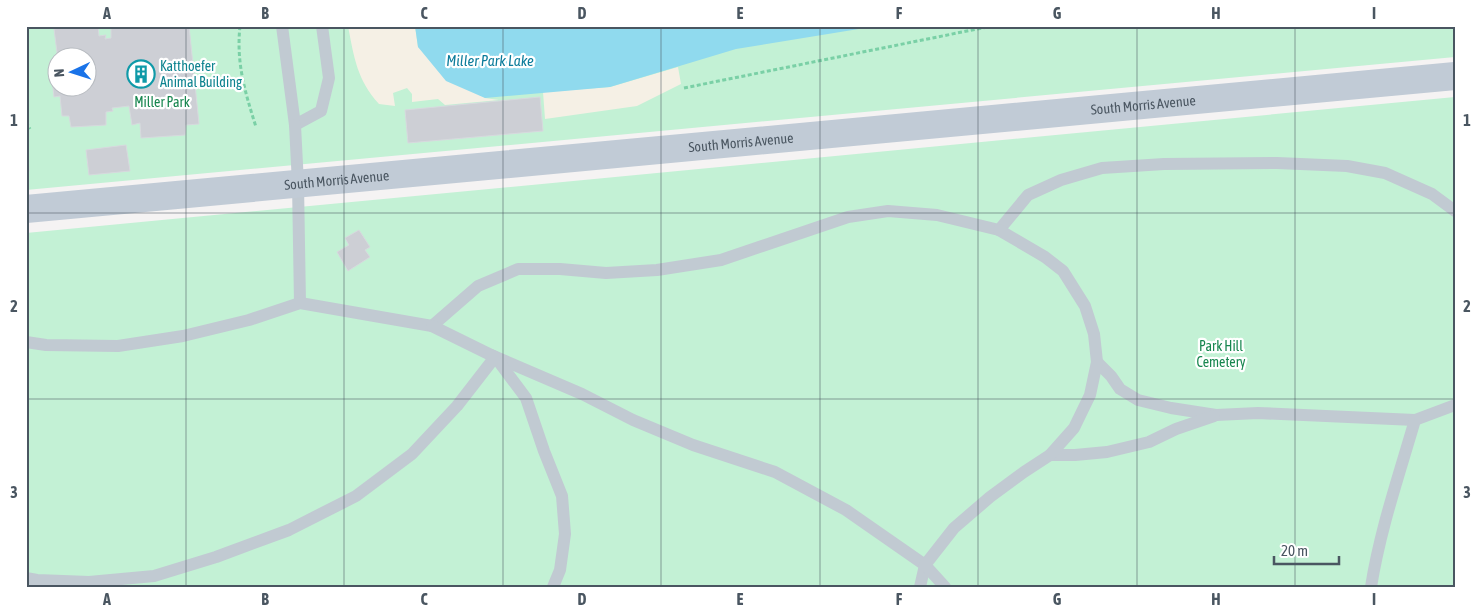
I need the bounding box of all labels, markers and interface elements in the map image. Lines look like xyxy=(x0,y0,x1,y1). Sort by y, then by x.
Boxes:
text: A xyxy=(102,4,111,22)
text: B xyxy=(261,4,269,22)
text: C xyxy=(420,4,428,22)
text: D xyxy=(578,4,587,22)
text: E xyxy=(737,4,744,22)
text: F xyxy=(896,4,903,22)
text: G xyxy=(1053,4,1062,22)
text: H xyxy=(1211,4,1221,22)
text: I xyxy=(1372,4,1376,22)
north arrow xyxy=(48,48,98,98)
water label: Miller Park Lake xyxy=(446,52,534,69)
place label: Katthoefer Animal Building xyxy=(160,58,242,90)
building icon: Katthoefer Animal Building xyxy=(126,59,156,89)
text: N xyxy=(51,68,67,78)
street label: South Morris Avenue xyxy=(1090,92,1196,118)
park label: Miller Park xyxy=(134,94,190,110)
text: 1 xyxy=(10,111,18,129)
text: 1 xyxy=(1463,111,1471,129)
street label: South Morris Avenue xyxy=(688,130,794,155)
street label: South Morris Avenue xyxy=(284,167,390,193)
text: 2 xyxy=(10,297,18,315)
text: 2 xyxy=(1463,297,1471,315)
park label: Park Hill Cemetery xyxy=(1196,338,1246,370)
text: 3 xyxy=(10,483,18,501)
text: 3 xyxy=(1463,483,1471,501)
scale bar xyxy=(1274,533,1338,565)
text: 20 m xyxy=(1281,542,1308,559)
text: A xyxy=(102,590,111,608)
text: B xyxy=(261,590,269,608)
text: C xyxy=(420,590,428,608)
text: D xyxy=(578,590,587,608)
text: E xyxy=(737,590,744,608)
text: F xyxy=(896,590,903,608)
text: G xyxy=(1053,590,1062,608)
text: H xyxy=(1211,590,1221,608)
text: I xyxy=(1372,590,1376,608)

